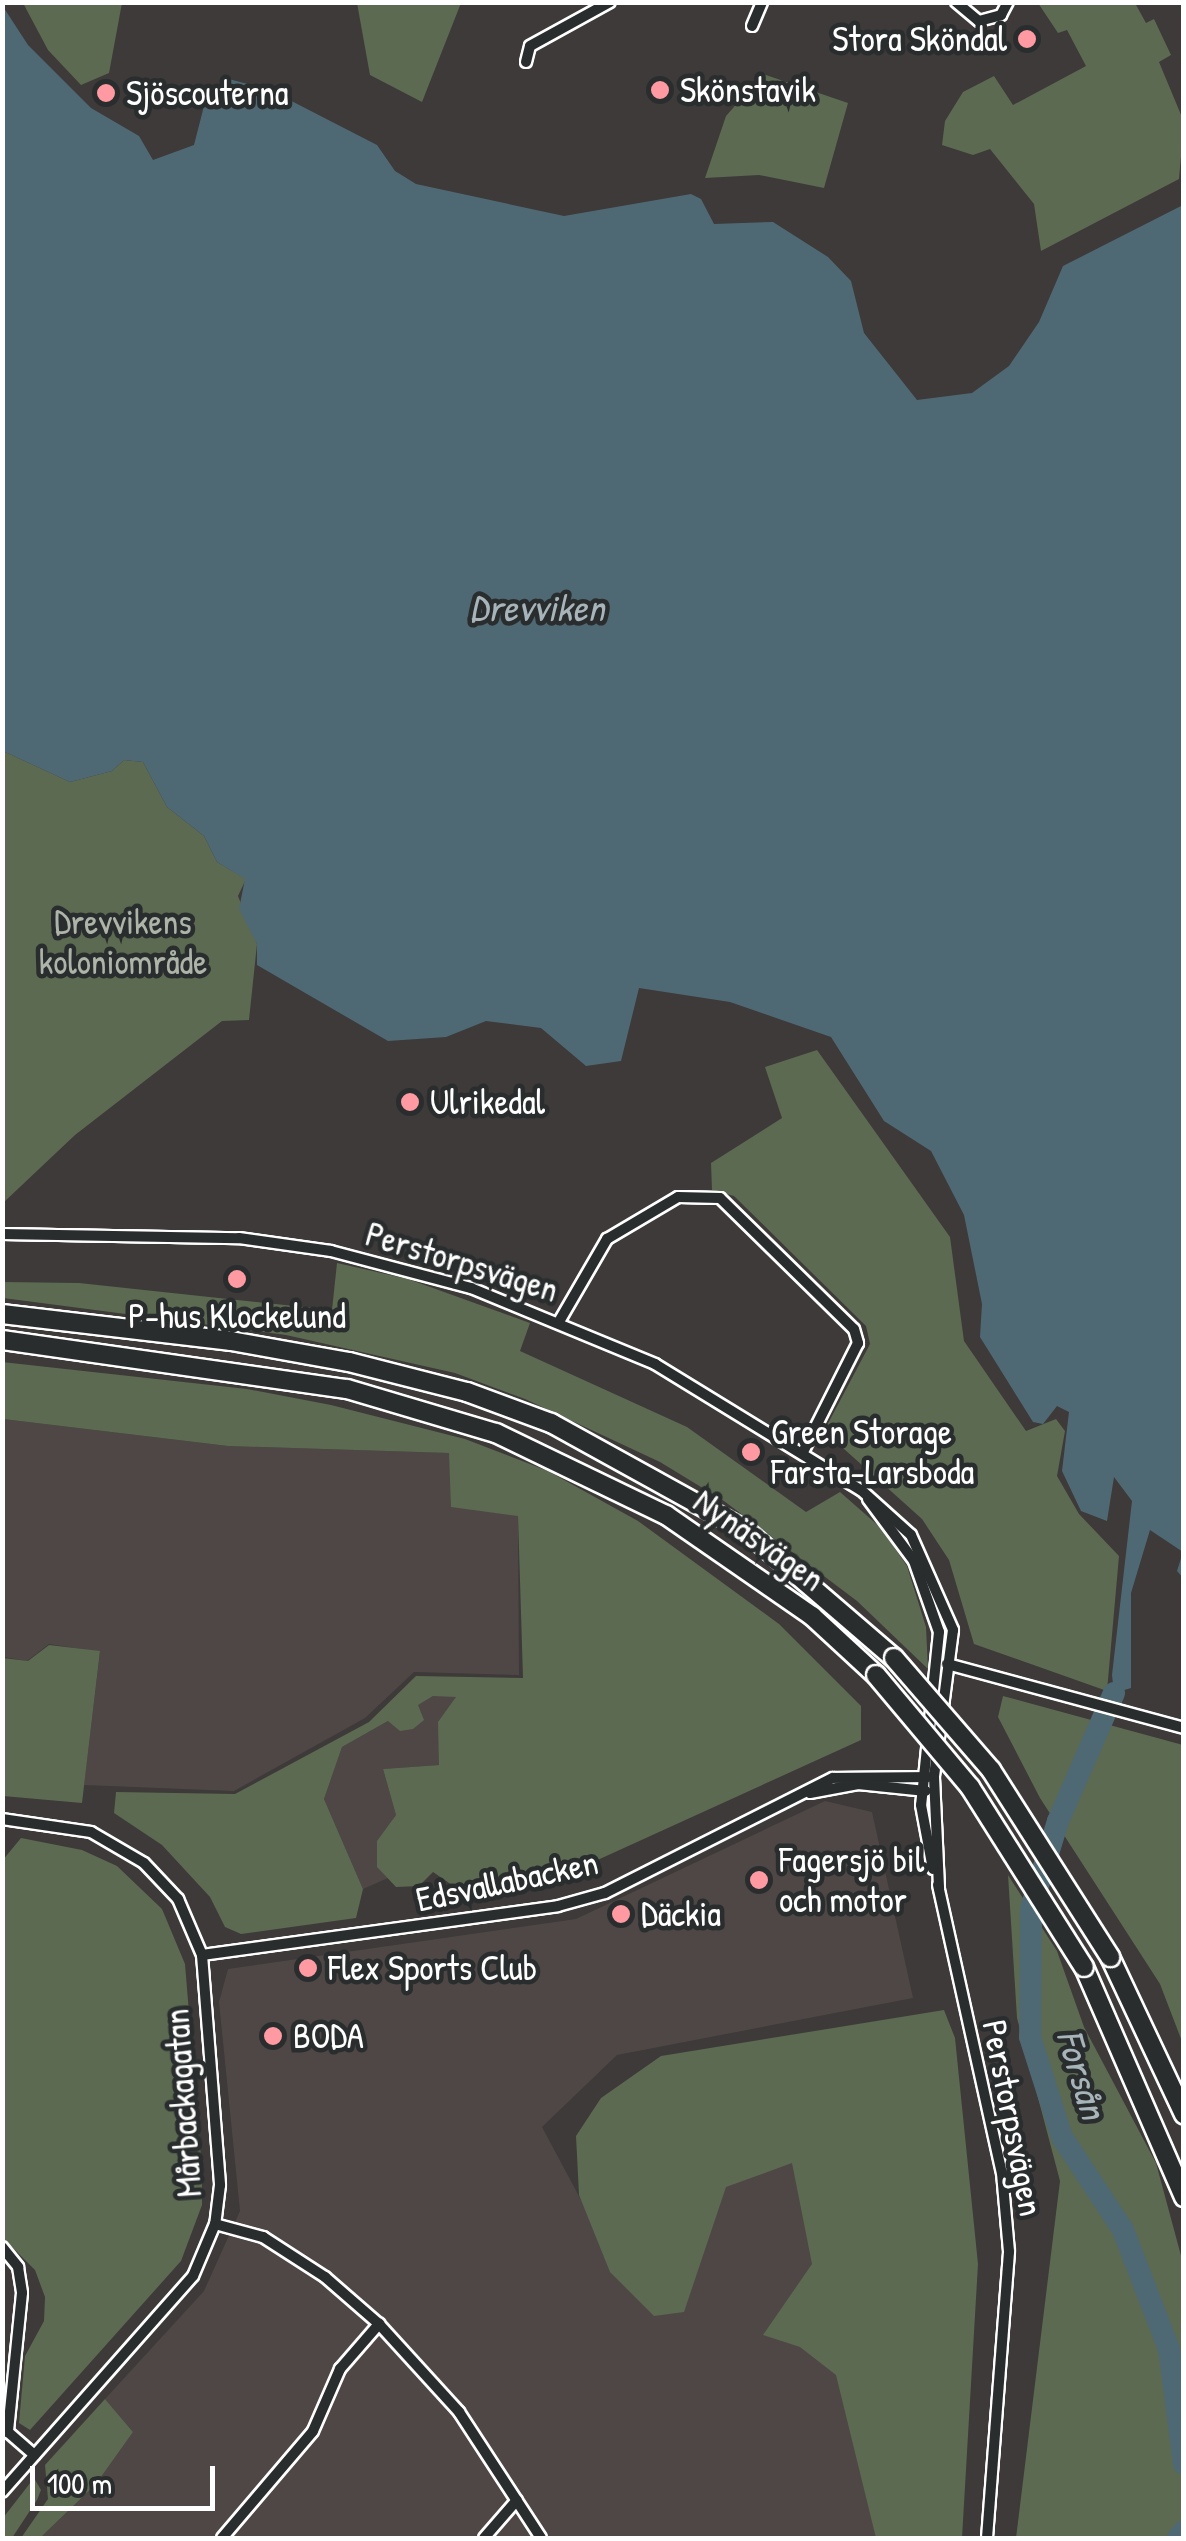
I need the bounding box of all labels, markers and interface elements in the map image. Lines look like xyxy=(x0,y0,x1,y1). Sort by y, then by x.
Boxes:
place label: Stora Sköndal xyxy=(832,18,1007,60)
marker: Stora Sköndal xyxy=(1016,28,1038,50)
place label: Skönstavik xyxy=(680,69,816,111)
place label: Sjöscouterna xyxy=(126,72,289,114)
marker: Skönstavik xyxy=(649,79,671,101)
marker: Sjöscouterna xyxy=(95,82,117,104)
water label: Drevviken xyxy=(470,585,604,631)
park label: Drevvikens koloniområde xyxy=(39,901,207,983)
place label: Ulrikedal xyxy=(430,1081,545,1123)
marker: Ulrikedal xyxy=(399,1091,421,1113)
street label: Perstorpsvägen xyxy=(361,1213,563,1311)
marker: P-hus Klockelund xyxy=(226,1268,248,1290)
place label: P-hus Klockelund xyxy=(128,1295,346,1337)
place label: Green Storage Farsta-Larsboda xyxy=(771,1411,974,1493)
marker: Green Storage Farsta-Larsboda xyxy=(740,1441,762,1463)
street label: Nynäsvägen xyxy=(686,1480,832,1600)
place label: Fagersjö bil och motor xyxy=(779,1839,924,1921)
street label: Edsvallabacken xyxy=(412,1841,602,1921)
marker: Fagersjö bil och motor xyxy=(748,1869,770,1891)
place label: Däckia xyxy=(641,1893,721,1935)
marker: Däckia xyxy=(610,1903,632,1925)
place label: Flex Sports Club xyxy=(328,1947,537,1989)
marker: Flex Sports Club xyxy=(297,1957,319,1979)
street label: Mårbackagatan xyxy=(155,2007,211,2199)
place label: BODA xyxy=(293,2015,364,2057)
street label: Perstorpsvägen xyxy=(973,2016,1053,2220)
water label: Forsån xyxy=(1047,2024,1117,2124)
marker: BODA xyxy=(262,2025,284,2047)
scale bar xyxy=(35,2446,220,2508)
text: 100 m xyxy=(47,2463,112,2503)

